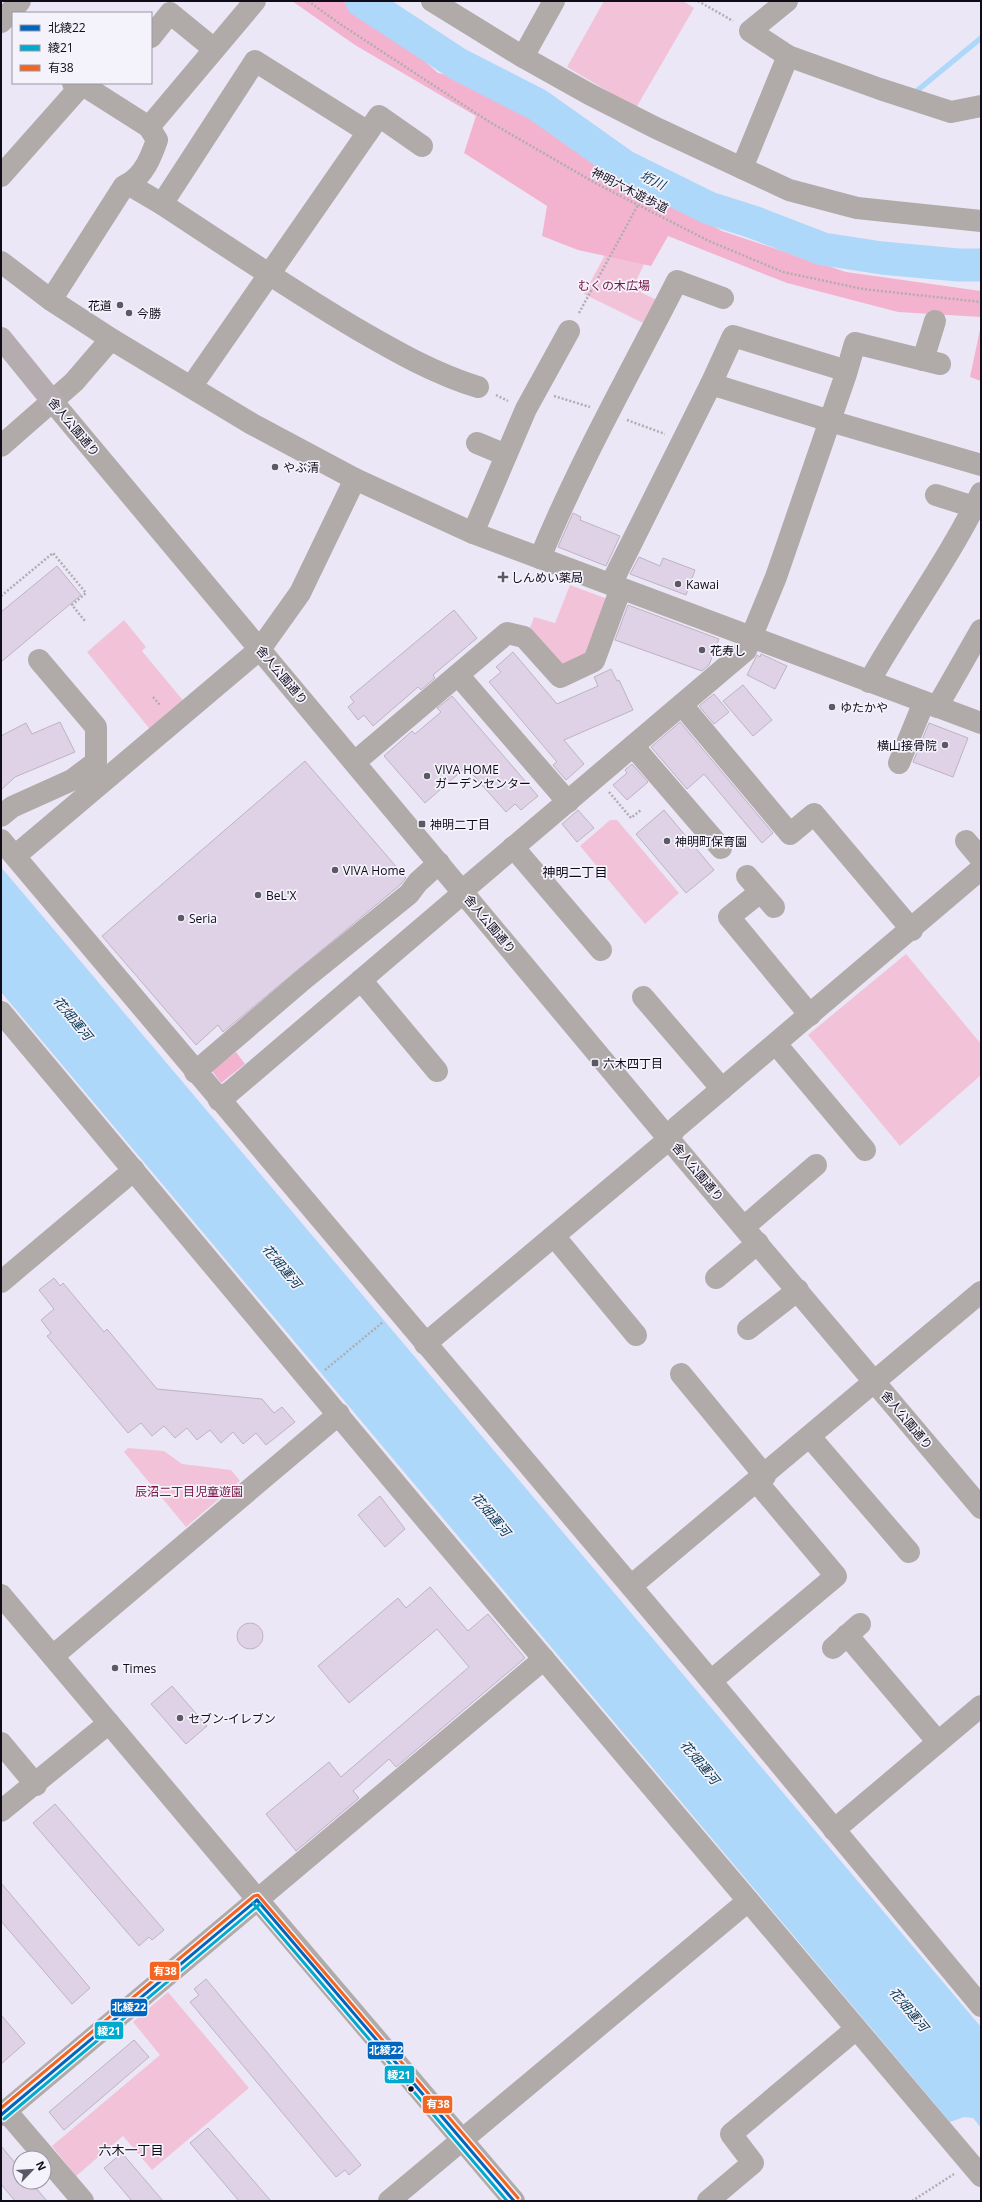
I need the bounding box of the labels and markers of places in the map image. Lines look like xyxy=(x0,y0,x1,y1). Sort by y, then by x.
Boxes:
place label: 花道 xyxy=(88,297,112,314)
marker: 花道 xyxy=(115,300,125,310)
place label: 今勝 xyxy=(137,305,161,322)
marker: 今勝 xyxy=(124,308,134,318)
place label: やぶ清 xyxy=(283,459,319,476)
marker: やぶ清 xyxy=(270,462,280,472)
place label: しんめい薬局 xyxy=(511,569,583,586)
marker: しんめい薬局 xyxy=(498,572,508,582)
place label: Kawai xyxy=(686,576,719,593)
marker: Kawai xyxy=(673,579,683,589)
place label: 花寿し xyxy=(710,642,746,659)
marker: 花寿し xyxy=(697,645,707,655)
place label: ゆたかや xyxy=(840,699,888,716)
marker: ゆたかや xyxy=(827,702,837,712)
place label: 横山接骨院 xyxy=(877,737,937,754)
marker: 横山接骨院 xyxy=(940,740,950,750)
place label: VIVA HOME ガーデンセンター xyxy=(435,761,531,792)
marker: VIVA HOME ガーデンセンター xyxy=(422,771,432,781)
place label: 神明二丁目 xyxy=(430,816,490,833)
marker: 神明二丁目 xyxy=(417,819,427,829)
place label: 神明町保育園 xyxy=(675,833,747,850)
marker: 神明町保育園 xyxy=(662,836,672,846)
place label: VIVA Home xyxy=(343,862,406,879)
marker: VIVA Home xyxy=(330,865,340,875)
place label: BeL'X xyxy=(266,887,296,904)
marker: BeL'X xyxy=(253,890,263,900)
place label: Seria xyxy=(189,910,217,927)
marker: Seria xyxy=(176,913,186,923)
place label: 六木四丁目 xyxy=(603,1055,663,1072)
marker: 六木四丁目 xyxy=(590,1058,600,1068)
place label: Times xyxy=(123,1660,156,1677)
marker: Times xyxy=(110,1663,120,1673)
place label: セブン-イレブン xyxy=(188,1710,276,1727)
marker: セブン-イレブン xyxy=(175,1713,185,1723)
unlabelled marker xyxy=(406,2084,416,2094)

